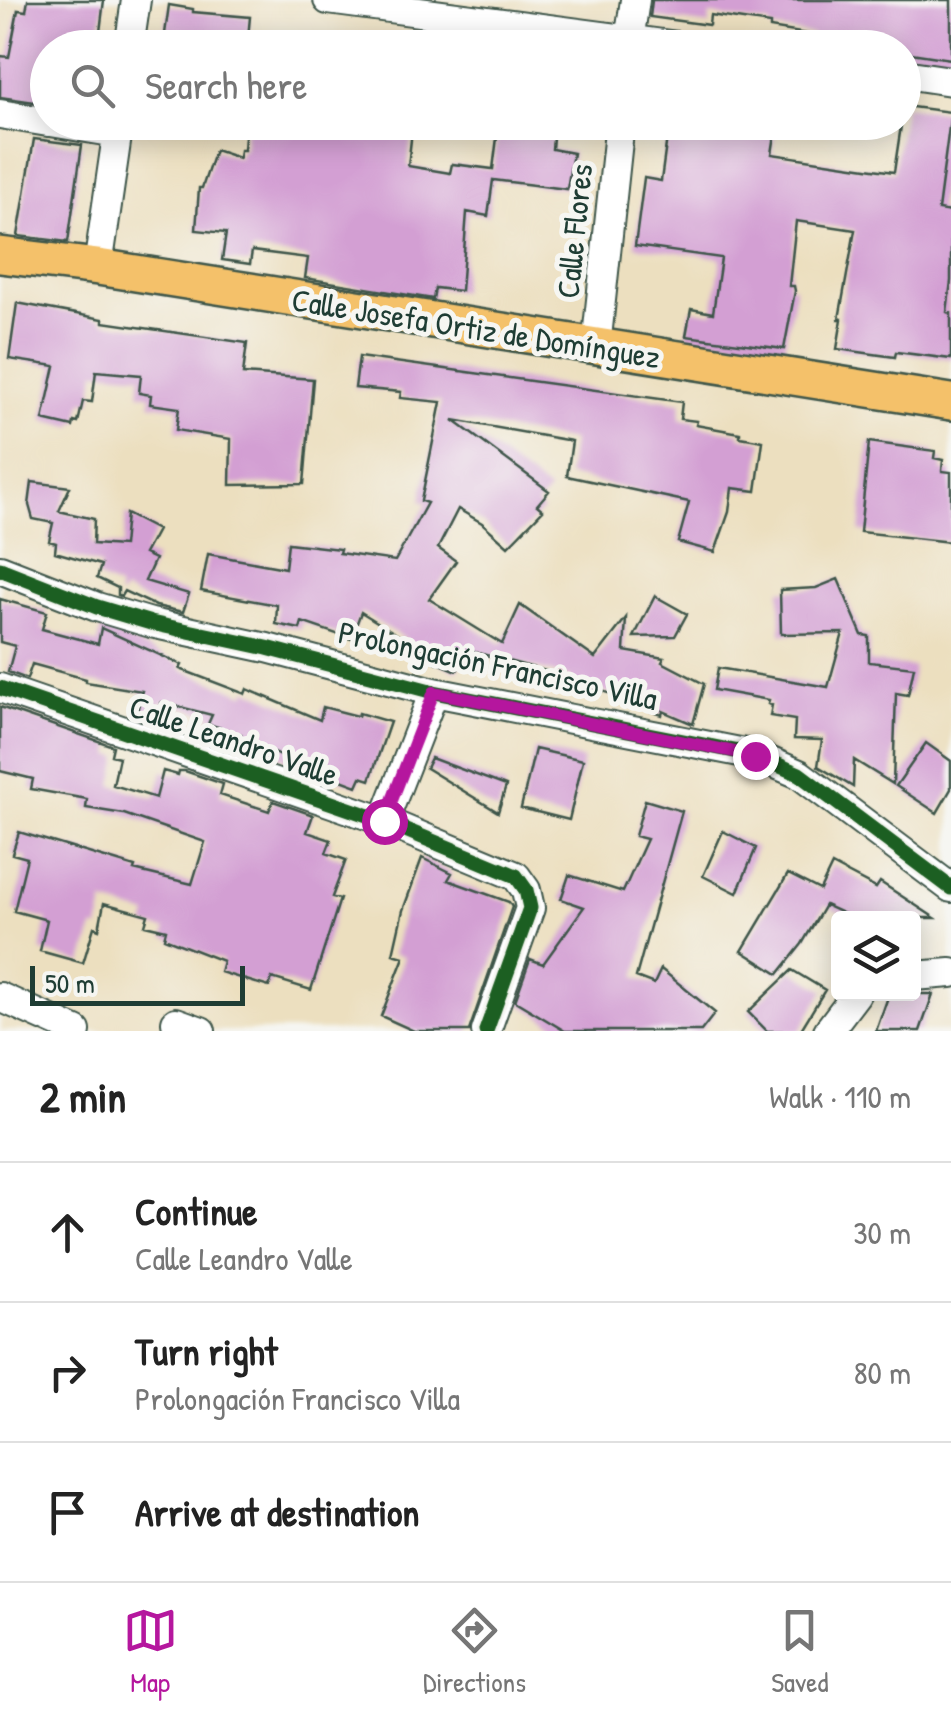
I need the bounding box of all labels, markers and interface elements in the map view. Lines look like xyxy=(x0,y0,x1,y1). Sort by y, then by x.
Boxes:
search box xyxy=(30,30,921,140)
icon: search xyxy=(65,58,120,113)
text: Search here xyxy=(145,59,307,111)
street label: Calle Flores xyxy=(546,162,602,300)
street label: Calle Josefa Ortiz de Domínguez xyxy=(289,278,663,378)
street label: Prolongación Francisco Villa xyxy=(335,610,661,720)
street label: Calle Leandro Valle xyxy=(124,684,344,796)
route end xyxy=(733,734,779,780)
route start xyxy=(362,799,408,845)
map controls xyxy=(831,911,921,1001)
button: layers xyxy=(831,911,921,1001)
scale bar xyxy=(30,961,245,1006)
text: 50 m xyxy=(45,964,95,1002)
text: 2 min xyxy=(40,1068,126,1125)
text: Walk · 110 m xyxy=(769,1075,911,1118)
text: Continue xyxy=(135,1185,257,1237)
icon: ahead xyxy=(40,1205,95,1260)
text: 30 m xyxy=(853,1211,911,1254)
text: Calle Leandro Valle xyxy=(135,1237,353,1280)
text: Turn right xyxy=(135,1325,278,1377)
icon: right xyxy=(40,1345,95,1400)
text: 80 m xyxy=(854,1351,911,1394)
text: Prolongación Francisco Villa xyxy=(135,1377,460,1420)
icon: arrive xyxy=(40,1485,95,1540)
text: Arrive at destination xyxy=(135,1486,419,1538)
tab: Map xyxy=(123,1603,178,1701)
tab: Directions xyxy=(423,1603,526,1701)
tab: Saved xyxy=(771,1603,828,1701)

